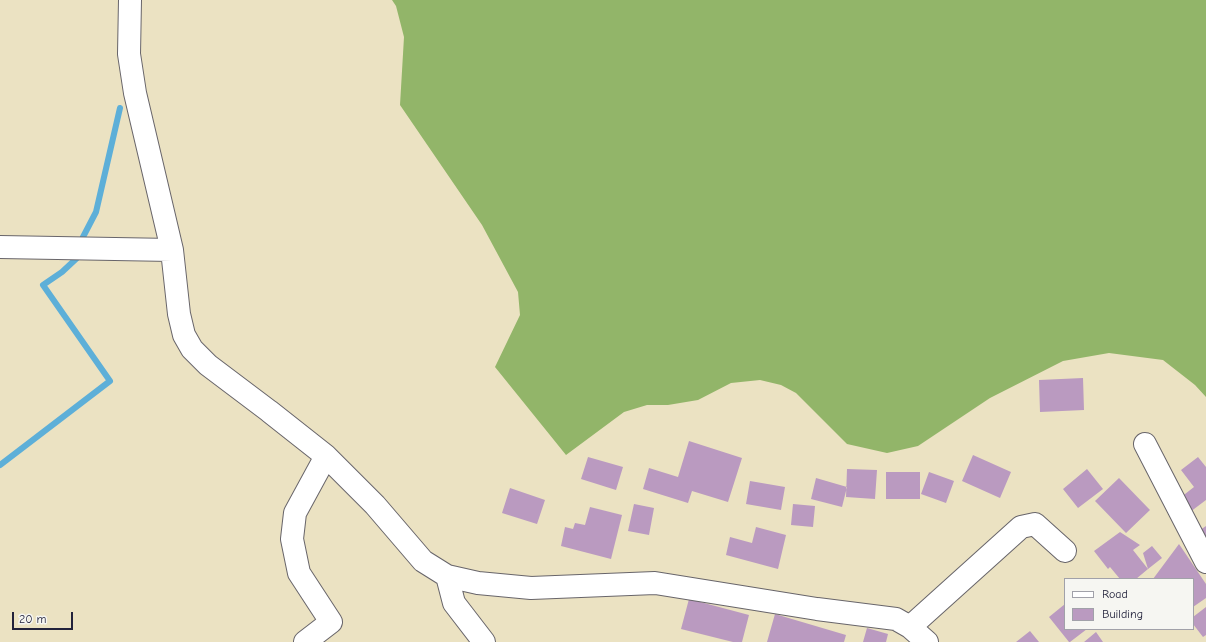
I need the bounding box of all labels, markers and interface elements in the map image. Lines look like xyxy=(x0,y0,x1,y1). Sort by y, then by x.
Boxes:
legend xyxy=(1064,578,1194,630)
text: Road xyxy=(1102,587,1128,601)
scale bar xyxy=(14,604,75,630)
text: Building xyxy=(1102,607,1143,621)
text: 20 m xyxy=(19,612,47,626)

